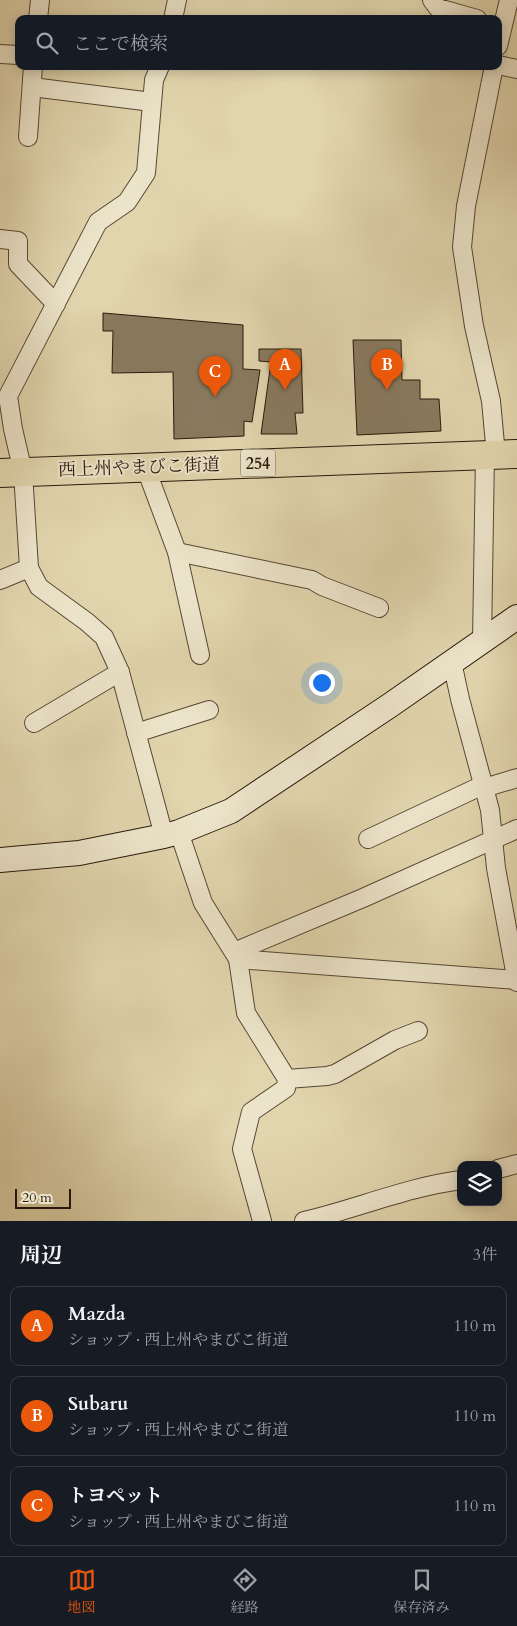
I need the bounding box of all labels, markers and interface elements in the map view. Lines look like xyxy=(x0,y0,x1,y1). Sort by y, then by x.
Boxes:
search box xyxy=(15,15,502,70)
icon: search xyxy=(33,29,61,57)
text: ここで検索 xyxy=(73,31,168,57)
pin: A xyxy=(269,349,301,390)
pin: B xyxy=(371,349,403,390)
pin: C xyxy=(199,356,231,397)
road number: 254 xyxy=(240,449,276,476)
street label: 西上州やまびこ街道 xyxy=(58,452,220,483)
your location xyxy=(309,670,335,696)
map controls xyxy=(457,1161,502,1206)
button: layers xyxy=(457,1161,502,1206)
scale bar xyxy=(15,1186,71,1209)
text: 20 m xyxy=(22,1188,52,1207)
text: 周辺 xyxy=(20,1241,62,1270)
text: 3件 xyxy=(473,1244,497,1266)
text: Mazda xyxy=(68,1301,125,1327)
text: A xyxy=(31,1315,43,1337)
text: 110 m xyxy=(454,1315,496,1337)
text: ショップ · 西上州やまびこ街道 xyxy=(68,1329,288,1351)
text: Subaru xyxy=(68,1391,128,1417)
text: B xyxy=(31,1405,43,1427)
text: 110 m xyxy=(454,1405,496,1427)
text: ショップ · 西上州やまびこ街道 xyxy=(68,1419,288,1441)
text: トヨペット xyxy=(68,1483,163,1509)
text: C xyxy=(31,1495,43,1517)
text: 110 m xyxy=(454,1495,496,1517)
text: ショップ · 西上州やまびこ街道 xyxy=(68,1511,288,1533)
tab: 地図 xyxy=(68,1566,96,1617)
tab: 経路 xyxy=(231,1566,259,1617)
tab: 保存済み xyxy=(394,1566,450,1617)

